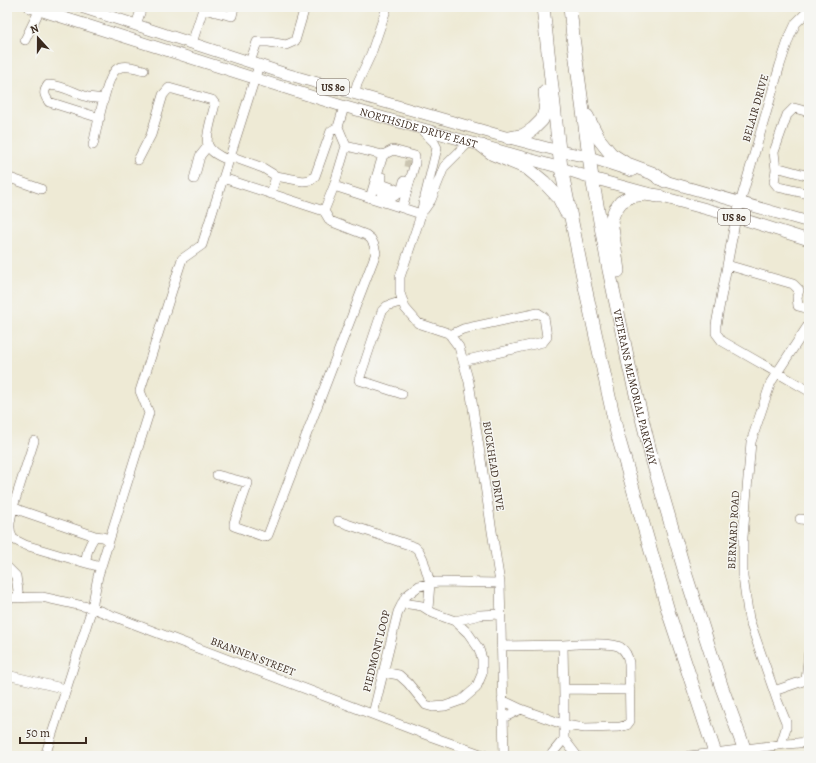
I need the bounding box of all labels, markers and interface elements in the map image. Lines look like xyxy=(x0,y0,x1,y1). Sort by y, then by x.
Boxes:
north arrow xyxy=(18,18,58,58)
text: N xyxy=(28,21,41,38)
street label: BELAIR DRIVE xyxy=(739,72,772,144)
road number: US 80 xyxy=(317,79,349,95)
street label: NORTHSIDE DRIVE EAST xyxy=(358,104,479,152)
road number: US 80 xyxy=(718,209,750,225)
street label: VETERANS MEMORIAL PARKWAY xyxy=(609,307,661,468)
street label: BUCKHEAD DRIVE xyxy=(479,420,508,512)
street label: BERNARD ROAD xyxy=(724,490,743,570)
street label: PIEDMONT LOOP xyxy=(359,609,394,694)
street label: BRANNEN STREET xyxy=(208,633,297,680)
scale bar xyxy=(20,719,86,745)
text: 50 m xyxy=(26,725,50,741)

